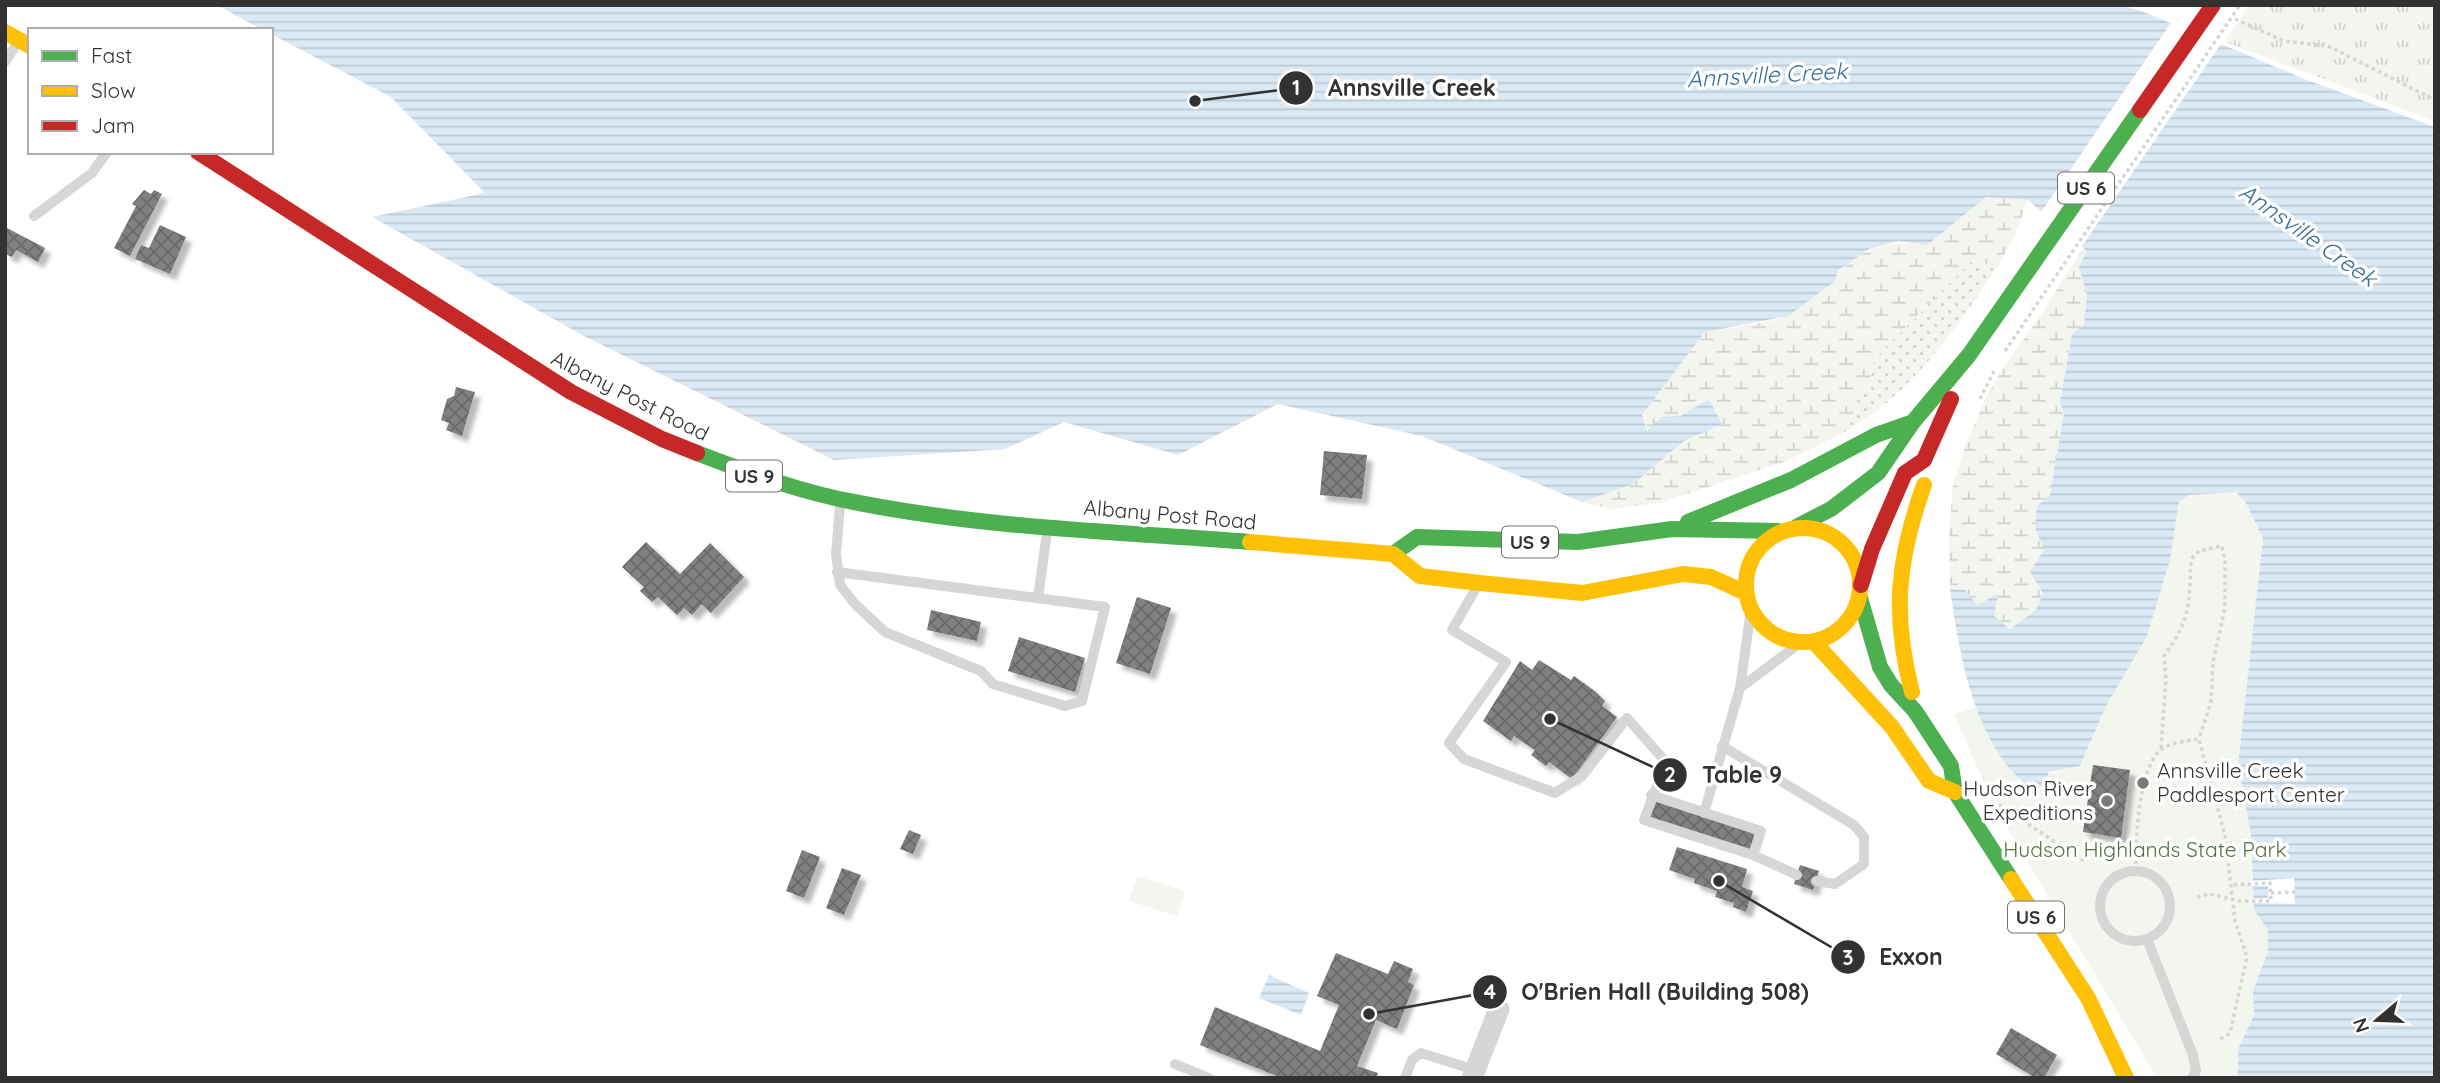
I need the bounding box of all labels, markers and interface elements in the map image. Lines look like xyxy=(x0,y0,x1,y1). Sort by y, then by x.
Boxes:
legend xyxy=(28,28,273,154)
text: Fast xyxy=(91,42,132,68)
water label: Annsville Creek xyxy=(1686,56,1850,93)
callout: Annsville Creek xyxy=(1279,66,1510,110)
text: Annsville Creek xyxy=(1328,73,1496,102)
text: 1 xyxy=(1292,74,1300,100)
text: Slow xyxy=(91,77,136,103)
text: Jam xyxy=(91,112,135,138)
road number: US 6 xyxy=(2058,172,2114,204)
water label: Annsville Creek xyxy=(2234,177,2384,294)
street label: Albany Post Road xyxy=(547,344,714,446)
road number: US 9 xyxy=(726,461,782,491)
street label: Albany Post Road xyxy=(1083,493,1258,535)
road number: US 9 xyxy=(1502,526,1558,558)
callout: Table 9 xyxy=(1653,753,1796,797)
place label: Annsville Creek Paddlesport Center xyxy=(2157,757,2345,807)
text: Table 9 xyxy=(1702,760,1782,789)
text: 2 xyxy=(1664,761,1676,787)
place label: Hudson River Expeditions xyxy=(1963,775,2093,825)
marker: Annsville Creek Paddlesport Center xyxy=(2135,775,2151,791)
marker: Hudson River Expeditions xyxy=(2099,793,2115,809)
park label: Hudson Highlands State Park xyxy=(2003,836,2287,862)
road number: US 6 xyxy=(2008,902,2064,932)
callout: Exxon xyxy=(1830,935,1957,979)
text: Exxon xyxy=(1879,942,1943,971)
text: 3 xyxy=(1842,944,1854,970)
callout: O'Brien Hall (Building 508) xyxy=(1472,970,1823,1014)
text: O'Brien Hall (Building 508) xyxy=(1521,977,1809,1006)
text: 4 xyxy=(1484,978,1496,1004)
north arrow xyxy=(2342,985,2412,1055)
text: N xyxy=(2347,1015,2375,1036)

